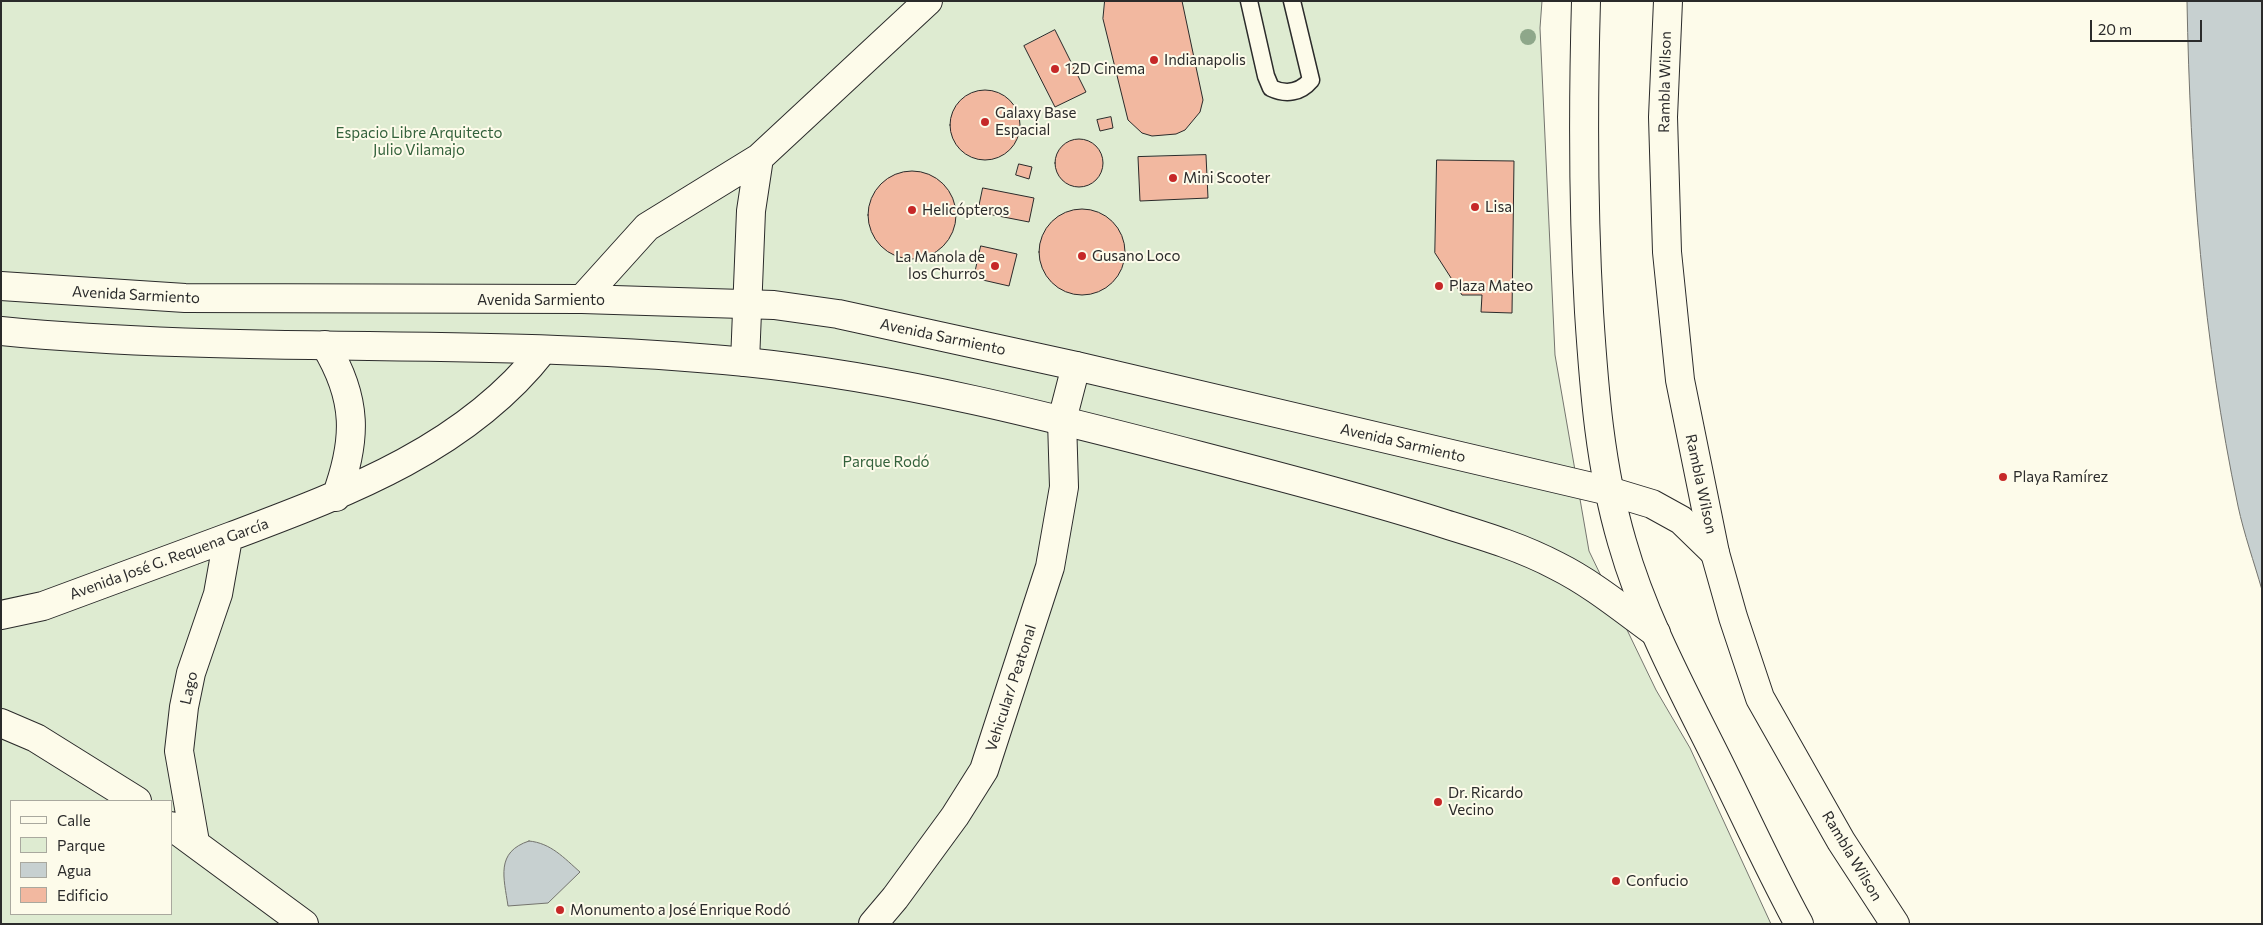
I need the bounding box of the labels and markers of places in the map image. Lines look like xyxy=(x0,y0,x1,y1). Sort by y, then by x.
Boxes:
place label: Indianapolis xyxy=(1164,51,1246,69)
marker: Indianapolis xyxy=(1148,54,1160,66)
place label: 12D Cinema xyxy=(1065,60,1145,78)
marker: 12D Cinema xyxy=(1049,63,1061,75)
place label: Galaxy Base Espacial xyxy=(995,104,1076,139)
marker: Galaxy Base Espacial xyxy=(979,116,991,128)
place label: Mini Scooter xyxy=(1183,169,1271,187)
marker: Mini Scooter xyxy=(1167,172,1179,184)
place label: Lisa xyxy=(1485,198,1512,216)
place label: Helicópteros xyxy=(922,201,1009,219)
marker: Lisa xyxy=(1469,201,1481,213)
marker: Helicópteros xyxy=(906,204,918,216)
place label: Gusano Loco xyxy=(1092,247,1180,265)
place label: La Manola de los Churros xyxy=(895,248,985,283)
marker: Gusano Loco xyxy=(1076,250,1088,262)
marker: La Manola de los Churros xyxy=(989,260,1001,272)
place label: Plaza Mateo xyxy=(1449,277,1533,295)
marker: Plaza Mateo xyxy=(1433,280,1445,292)
place label: Playa Ramírez xyxy=(2013,468,2108,486)
marker: Playa Ramírez xyxy=(1997,471,2009,483)
place label: Dr. Ricardo Vecino xyxy=(1448,784,1523,819)
marker: Dr. Ricardo Vecino xyxy=(1432,796,1444,808)
place label: Confucio xyxy=(1626,872,1688,890)
marker: Confucio xyxy=(1610,875,1622,887)
place label: Monumento a José Enrique Rodó xyxy=(570,901,791,919)
marker: Monumento a José Enrique Rodó xyxy=(554,904,566,916)

